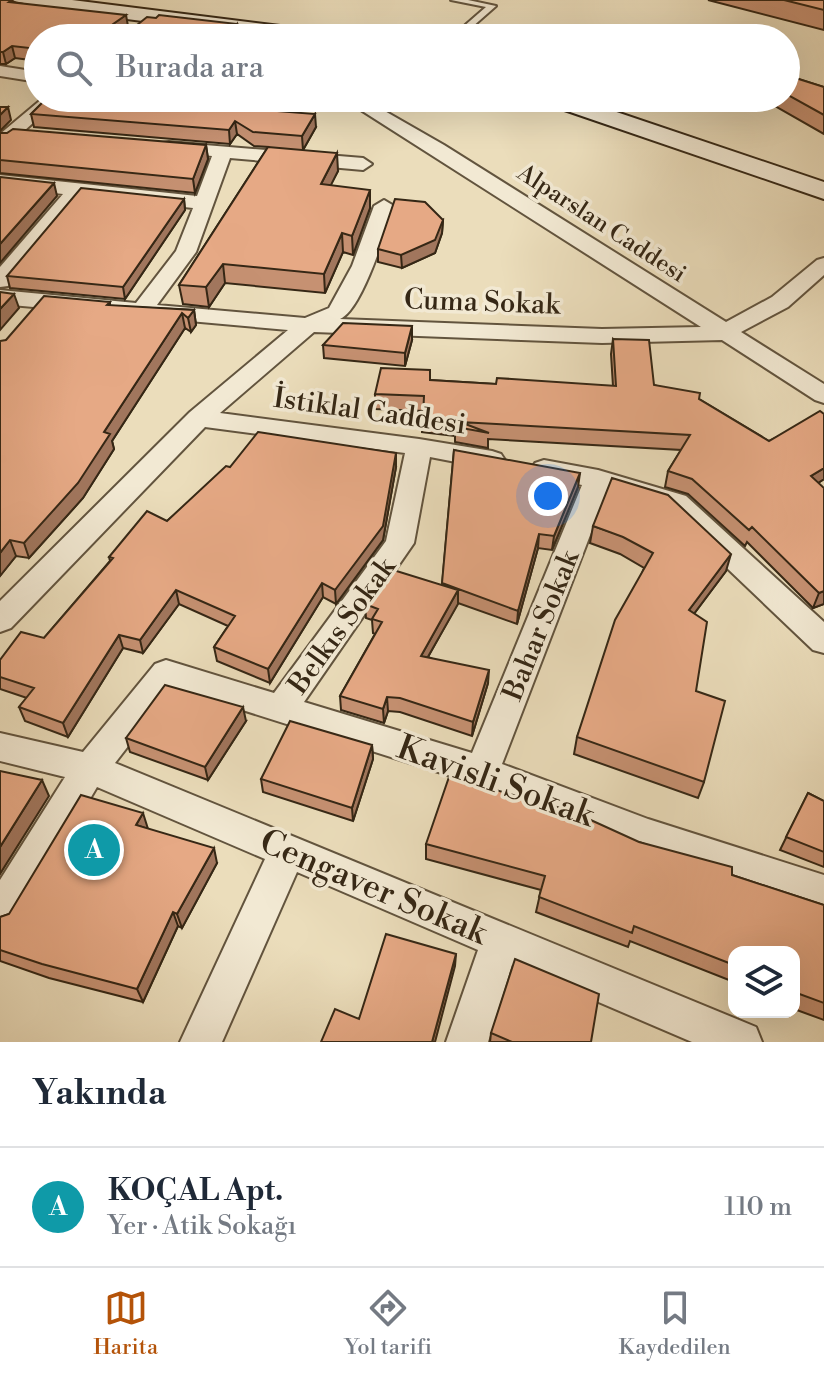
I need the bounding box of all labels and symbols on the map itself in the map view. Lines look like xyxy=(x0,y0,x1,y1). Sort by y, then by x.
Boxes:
street label: Alparslan Caddesi xyxy=(510,157,692,290)
street label: Cuma Sokak xyxy=(404,282,562,323)
street label: İstiklal Caddesi xyxy=(271,380,469,442)
your location xyxy=(528,476,568,516)
street label: Bahar Sokak xyxy=(495,544,588,707)
street label: Belkıs Sokak xyxy=(280,550,404,702)
street label: Kavisli Sokak xyxy=(391,727,602,838)
pin: A xyxy=(68,820,120,880)
street label: Cengaver Sokak xyxy=(253,821,495,956)

